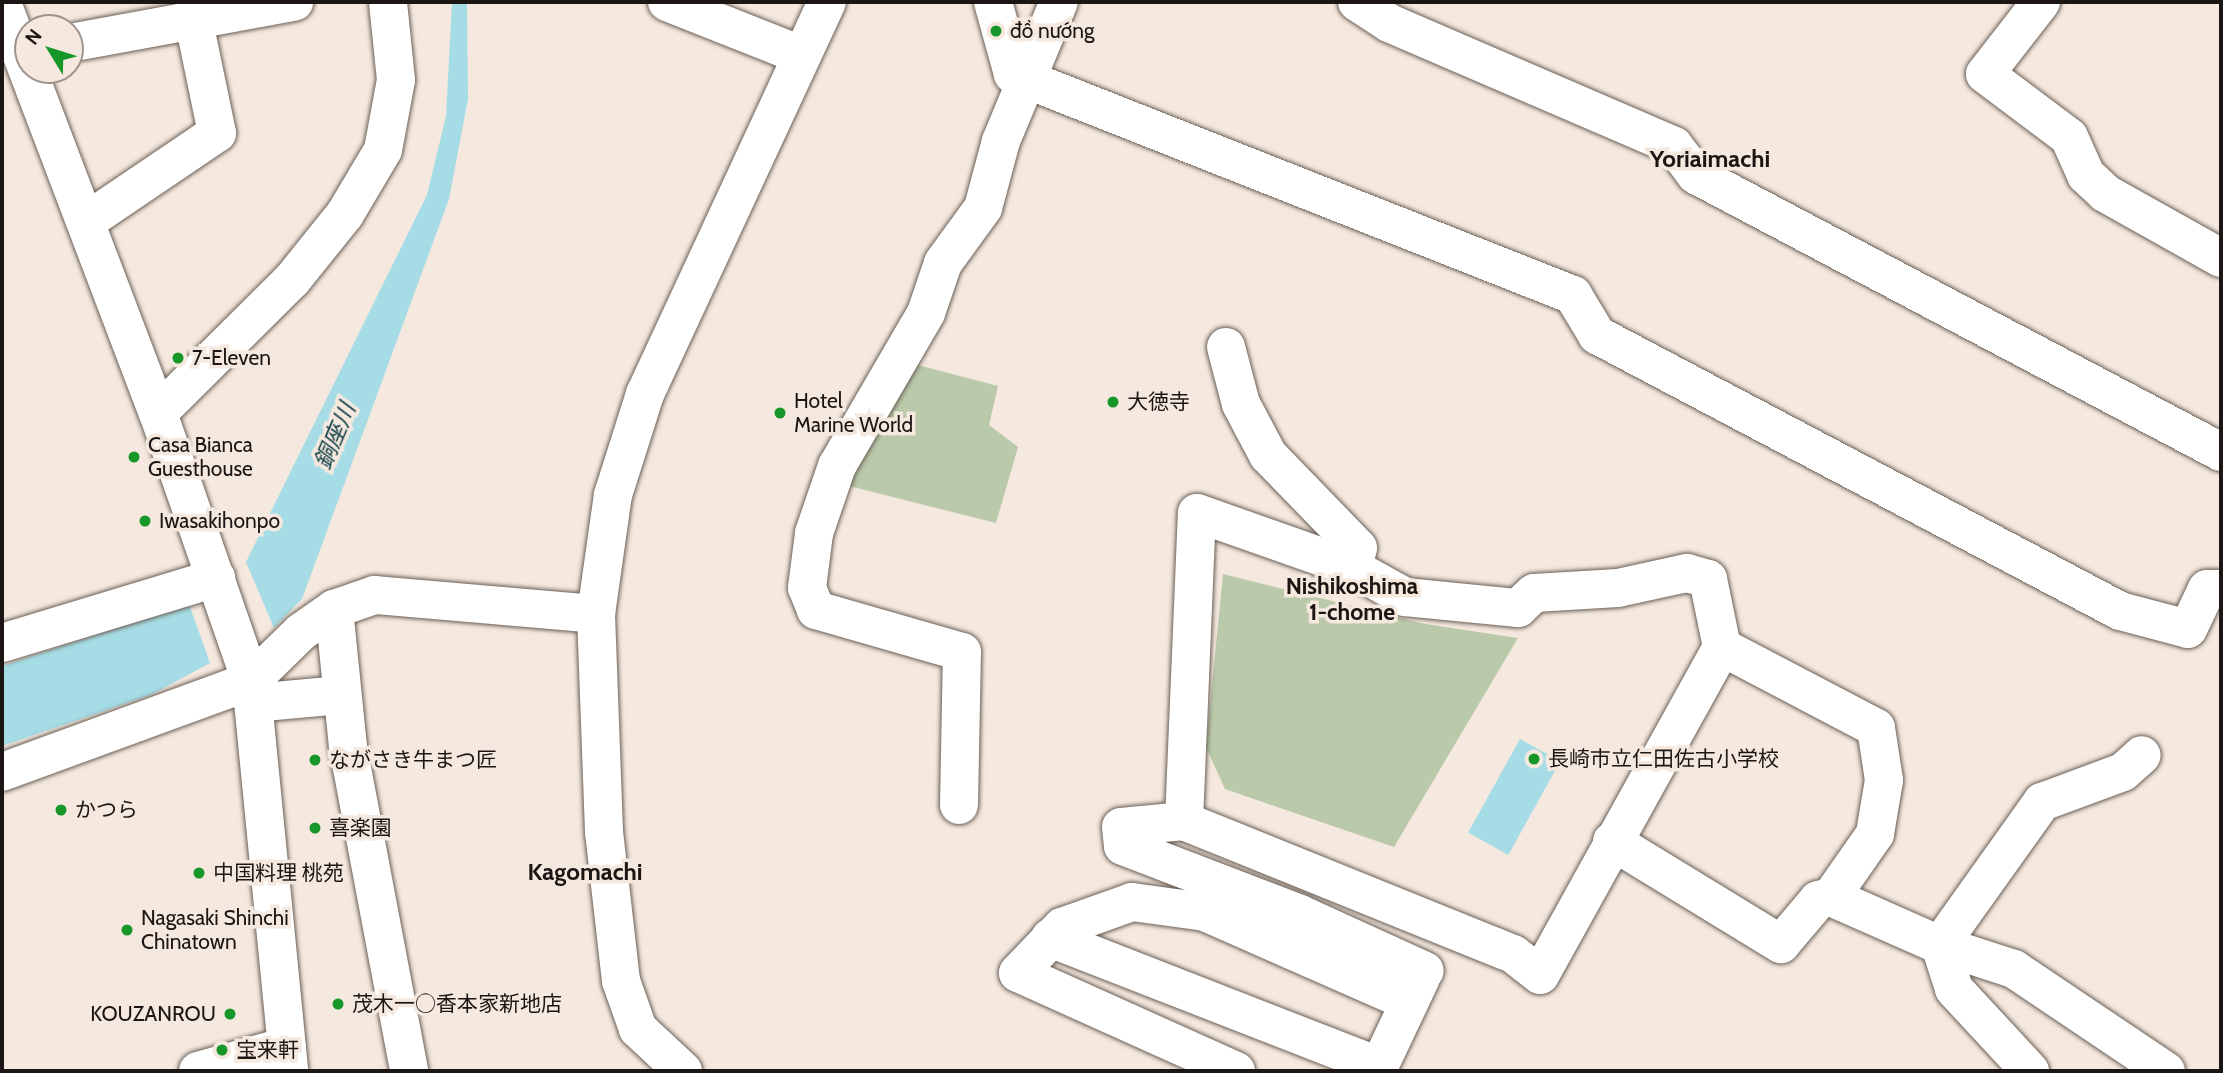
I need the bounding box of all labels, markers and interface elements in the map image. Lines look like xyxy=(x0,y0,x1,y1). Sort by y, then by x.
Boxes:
north arrow xyxy=(14,14,84,84)
place label: đồ nướng xyxy=(1010,18,1094,44)
marker: đồ nướng xyxy=(988,23,1004,39)
text: N xyxy=(20,25,47,49)
district label: Yoriaimachi xyxy=(1650,145,1770,173)
place label: 7-Eleven xyxy=(192,345,271,371)
marker: 7-Eleven xyxy=(170,350,186,366)
place label: Hotel Marine World xyxy=(794,388,913,438)
place label: 大徳寺 xyxy=(1127,389,1190,415)
marker: 大徳寺 xyxy=(1105,394,1121,410)
water label: 銅座川 xyxy=(309,399,361,473)
marker: Hotel Marine World xyxy=(772,405,788,421)
place label: Casa Bianca Guesthouse xyxy=(148,432,253,482)
marker: Casa Bianca Guesthouse xyxy=(126,449,142,465)
place label: Iwasakihonpo xyxy=(159,508,280,534)
marker: Iwasakihonpo xyxy=(137,513,153,529)
district label: Nishikoshima 1-chome xyxy=(1286,572,1418,626)
place label: 長崎市立仁田佐古小学校 xyxy=(1548,746,1779,772)
place label: ながさき牛まつ匠 xyxy=(329,747,497,773)
marker: 長崎市立仁田佐古小学校 xyxy=(1526,751,1542,767)
marker: ながさき牛まつ匠 xyxy=(307,752,323,768)
place label: かつら xyxy=(75,797,138,823)
marker: かつら xyxy=(53,802,69,818)
place label: 喜楽園 xyxy=(329,815,392,841)
marker: 喜楽園 xyxy=(307,820,323,836)
district label: Kagomachi xyxy=(527,858,643,886)
place label: 中国料理 桃苑 xyxy=(213,860,344,886)
marker: 中国料理 桃苑 xyxy=(191,865,207,881)
place label: Nagasaki Shinchi Chinatown xyxy=(141,905,289,955)
marker: Nagasaki Shinchi Chinatown xyxy=(119,922,135,938)
place label: 茂木一○香本家新地店 xyxy=(352,991,562,1017)
marker: 茂木一○香本家新地店 xyxy=(330,996,346,1012)
place label: KOUZANROU xyxy=(90,1001,216,1027)
marker: KOUZANROU xyxy=(222,1006,238,1022)
place label: 宝来軒 xyxy=(236,1037,299,1063)
marker: 宝来軒 xyxy=(214,1042,230,1058)

